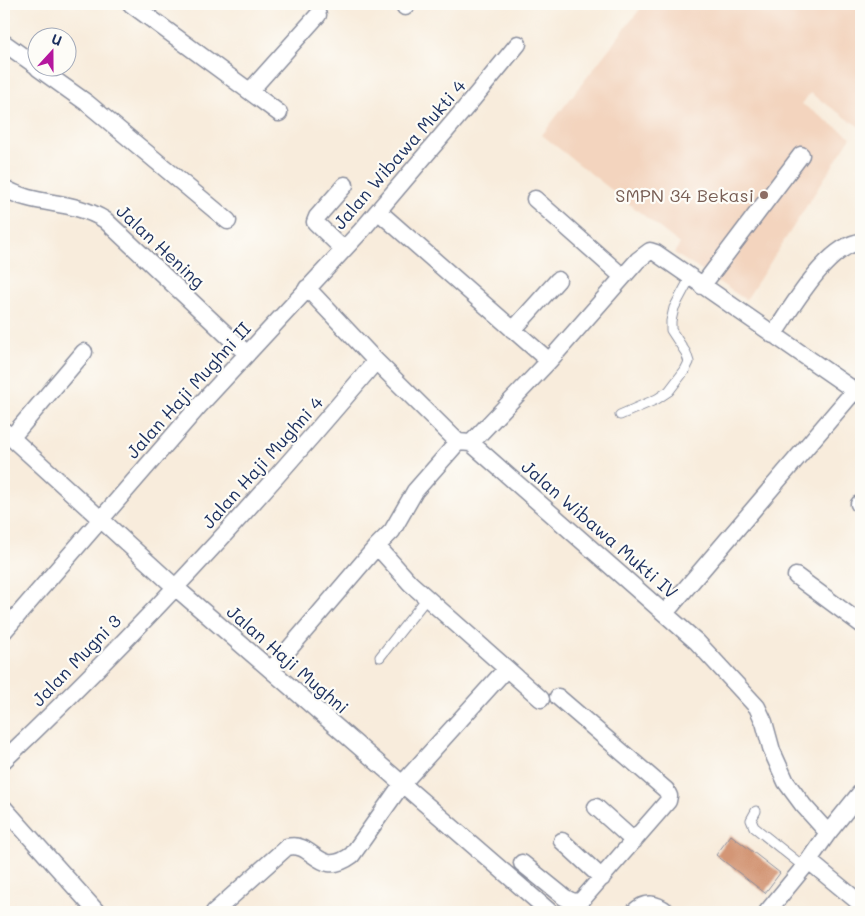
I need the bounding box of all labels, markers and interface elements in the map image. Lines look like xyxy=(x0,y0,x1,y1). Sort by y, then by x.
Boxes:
north arrow xyxy=(28,28,78,78)
text: U xyxy=(49,29,65,50)
street label: Jalan Wibawa Mukti 4 xyxy=(327,74,471,234)
place label: SMPN 34 Bekasi xyxy=(615,183,754,207)
marker: SMPN 34 Bekasi xyxy=(758,189,770,201)
street label: Jalan Hening xyxy=(112,199,210,293)
street label: Jalan Haji Mughni II xyxy=(120,317,256,463)
street label: Jalan Haji Mughni 4 xyxy=(196,390,328,533)
street label: Jalan Wibawa Mukti IV xyxy=(517,454,683,604)
street label: Jalan Haji Mughni xyxy=(222,599,354,719)
street label: Jalan Mugni 3 xyxy=(26,609,126,711)

